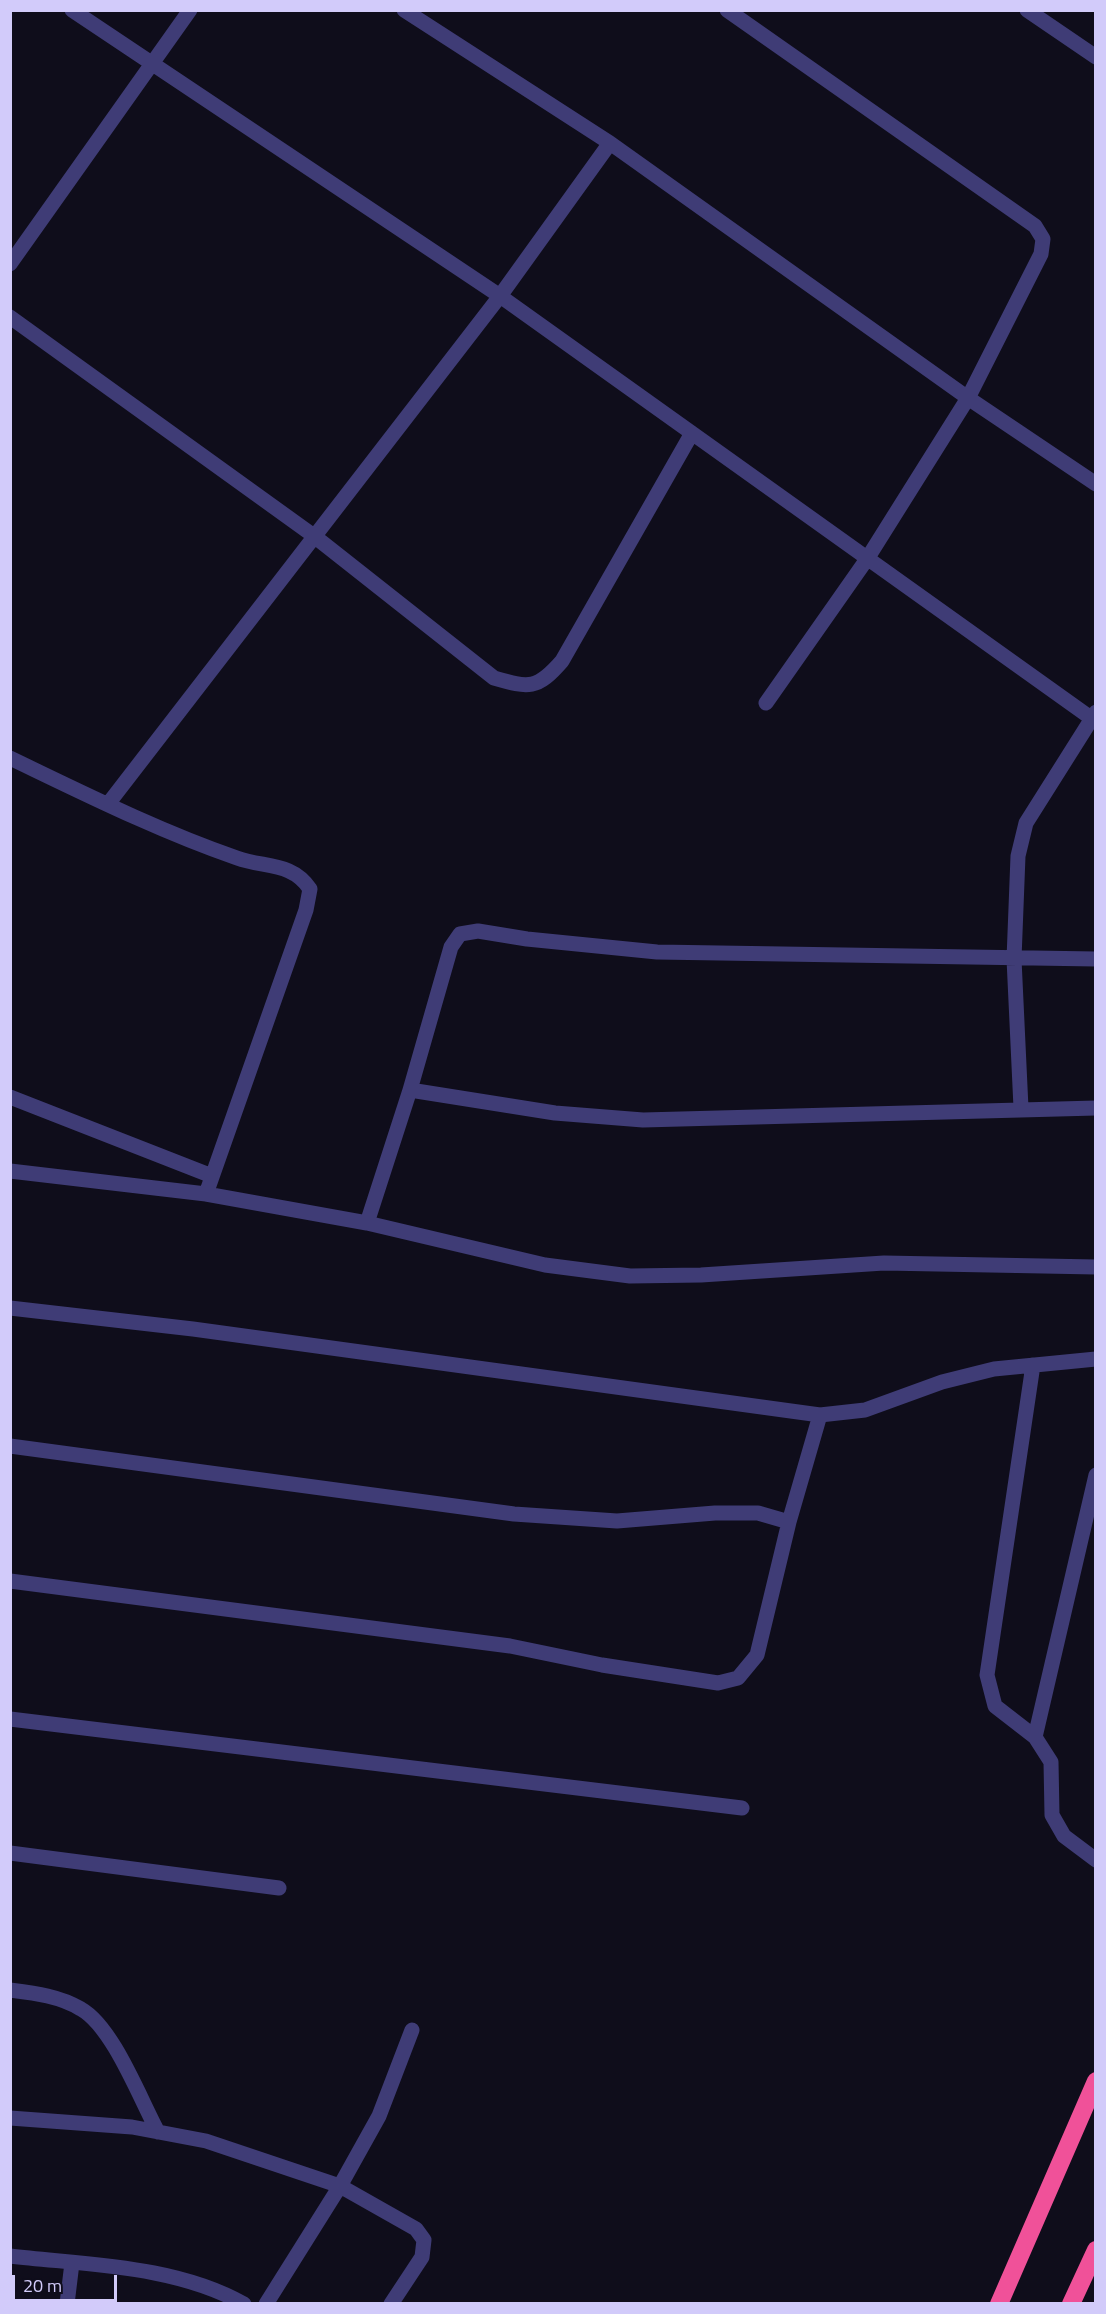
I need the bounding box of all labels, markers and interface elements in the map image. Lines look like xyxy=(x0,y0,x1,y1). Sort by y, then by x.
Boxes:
scale bar xyxy=(15,2263,120,2301)
text: 20 m xyxy=(23,2272,62,2299)

